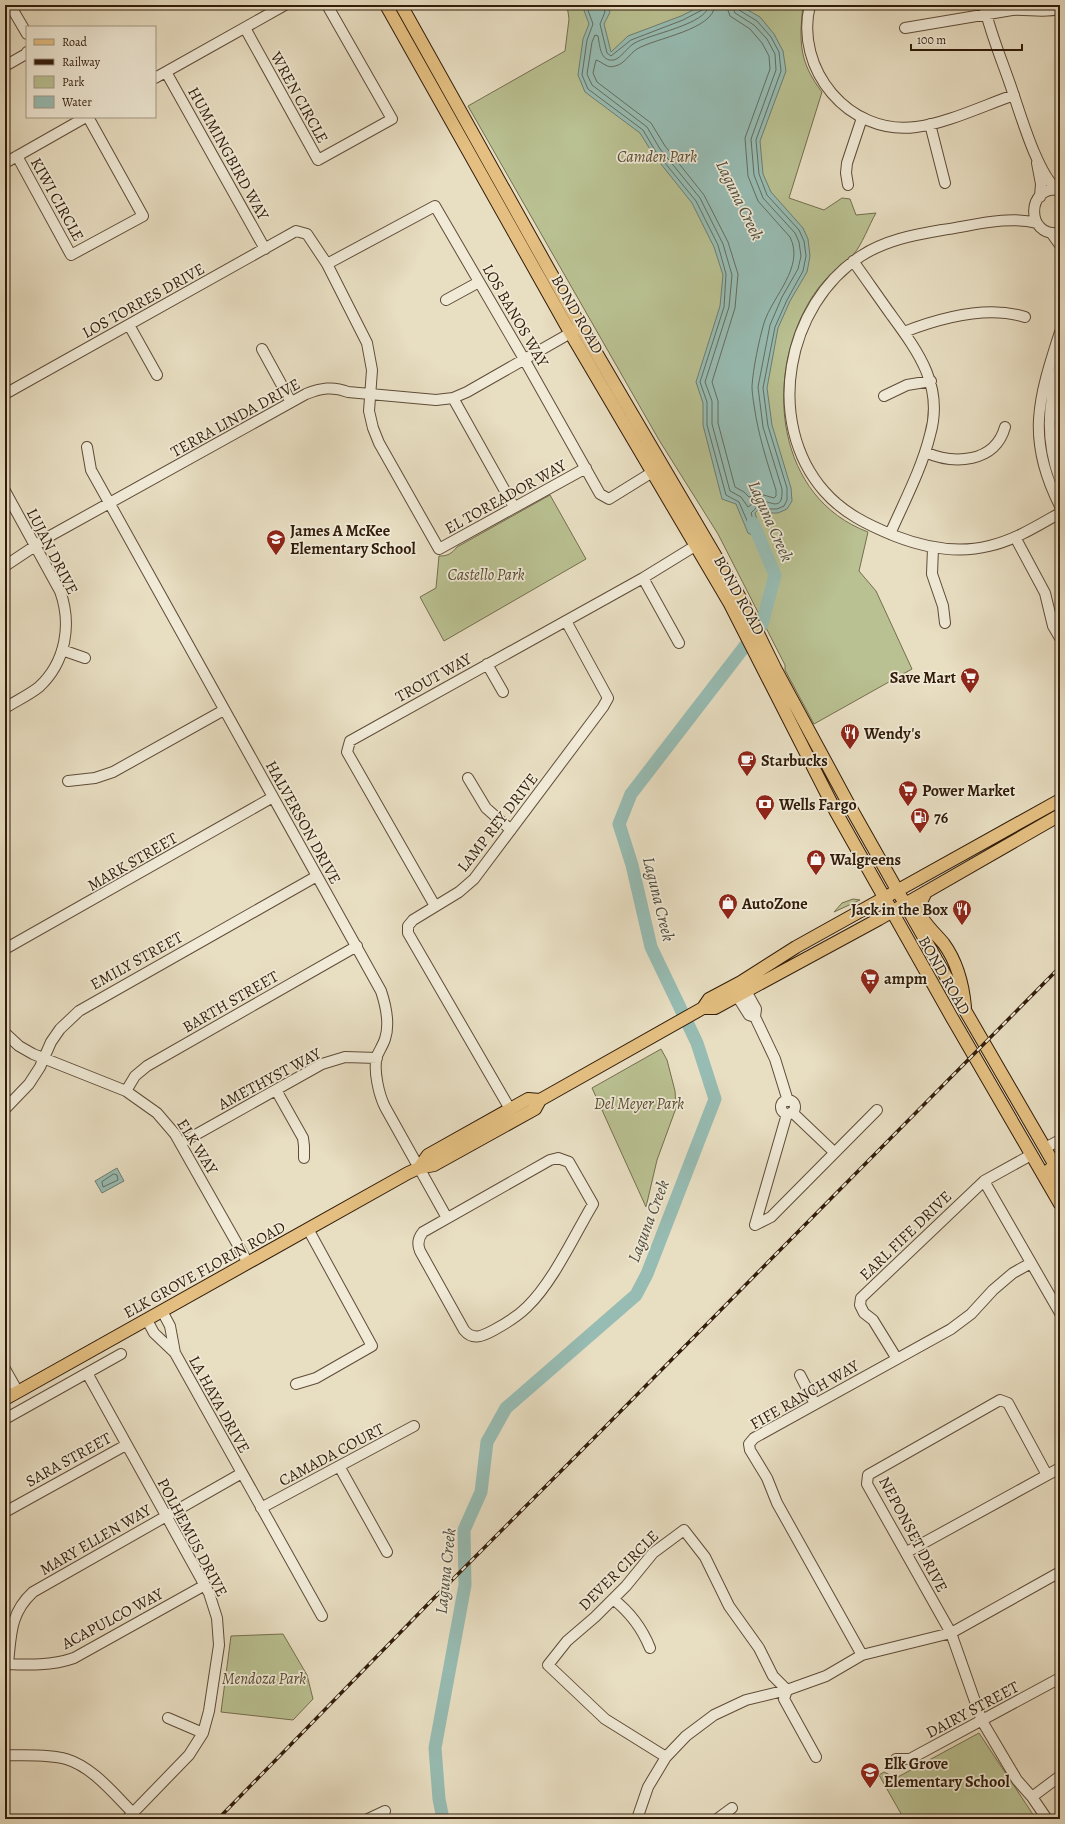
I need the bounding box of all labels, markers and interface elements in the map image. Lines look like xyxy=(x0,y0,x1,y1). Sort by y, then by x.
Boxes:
legend xyxy=(26,26,156,118)
scale bar xyxy=(911,26,1022,52)
text: 100 m xyxy=(917,32,946,48)
text: Road xyxy=(62,34,88,50)
street label: WREN CIRCLE xyxy=(264,47,333,147)
text: Railway xyxy=(62,54,101,70)
text: Park xyxy=(62,74,85,90)
street label: HUMMINGBIRD WAY xyxy=(182,83,274,224)
text: Water xyxy=(61,94,92,110)
park label: Camden Park xyxy=(617,146,697,168)
street label: KIWI CIRCLE xyxy=(25,154,89,245)
water label: Laguna Creek xyxy=(710,156,769,244)
street label: LOS TORRES DRIVE xyxy=(78,258,209,344)
street label: LOS BANOS WAY xyxy=(477,260,554,371)
street label: BOND ROAD xyxy=(546,271,609,358)
street label: TERRA LINDA DRIVE xyxy=(167,373,304,463)
street label: EL TOREADOR WAY xyxy=(441,454,571,539)
water label: Laguna Creek xyxy=(742,477,799,566)
street label: LUJAN DRIVE xyxy=(21,505,83,598)
place label: James A McKee Elementary School xyxy=(290,520,416,560)
school or university icon: James A McKee Elementary School xyxy=(265,528,287,556)
street label: BOND ROAD xyxy=(708,552,770,639)
park label: Castello Park xyxy=(447,564,525,586)
street label: TROUT WAY xyxy=(392,648,476,708)
supermarket icon: Save Mart xyxy=(959,666,981,694)
place label: Save Mart xyxy=(890,667,957,689)
restaurant icon: Wendy's xyxy=(839,722,861,750)
place label: Wendy's xyxy=(863,723,921,745)
cafe icon: Starbucks xyxy=(736,749,758,777)
place label: Starbucks xyxy=(761,750,828,772)
street label: HALVERSON DRIVE xyxy=(260,757,346,888)
street label: LAMP REY DRIVE xyxy=(452,769,543,877)
supermarket icon: Power Market xyxy=(897,779,919,807)
place label: Power Market xyxy=(922,780,1016,802)
bank icon: Wells Fargo xyxy=(754,793,776,821)
place label: Wells Fargo xyxy=(778,794,857,816)
fuel station icon: 76 xyxy=(909,806,931,834)
place label: 76 xyxy=(934,807,949,829)
street label: MARK STREET xyxy=(83,827,182,897)
shop icon: Walgreens xyxy=(805,848,827,876)
place label: Walgreens xyxy=(829,849,901,871)
water label: Laguna Creek xyxy=(637,854,680,944)
shop icon: AutoZone xyxy=(717,892,739,920)
place label: AutoZone xyxy=(741,893,808,915)
restaurant icon: Jack in the Box xyxy=(951,898,973,926)
place label: Jack in the Box xyxy=(851,899,948,921)
street label: EMILY STREET xyxy=(86,926,187,995)
street label: BOND ROAD xyxy=(913,932,976,1019)
street label: BARTH STREET xyxy=(179,965,283,1038)
supermarket icon: ampm xyxy=(859,967,881,995)
place label: ampm xyxy=(884,968,928,990)
street label: AMETHYST WAY xyxy=(213,1042,325,1116)
park label: Del Meyer Park xyxy=(594,1093,684,1115)
street label: ELK WAY xyxy=(171,1114,223,1179)
water label: Laguna Creek xyxy=(622,1176,675,1266)
street label: EARL FIFE DRIVE xyxy=(855,1186,957,1286)
street label: ELK GROVE FLORIN ROAD xyxy=(119,1216,290,1324)
street label: LA HAYA DRIVE xyxy=(183,1352,255,1457)
street label: FIFE RANCH WAY xyxy=(746,1355,863,1435)
street label: CAMADA COURT xyxy=(275,1418,388,1492)
street label: SARA STREET xyxy=(22,1427,115,1492)
street label: NEPONSET DRIVE xyxy=(873,1473,953,1596)
street label: POLHEMUS DRIVE xyxy=(152,1474,233,1601)
street label: MARY ELLEN WAY xyxy=(36,1499,156,1581)
water label: Laguna Creek xyxy=(430,1526,461,1615)
street label: DEVER CIRCLE xyxy=(574,1526,664,1616)
street label: ACAPULCO WAY xyxy=(57,1583,167,1655)
park label: Mendoza Park xyxy=(222,1668,306,1690)
street label: DAIRY STREET xyxy=(922,1676,1023,1744)
place label: Elk Grove Elementary School xyxy=(884,1753,1010,1793)
school or university icon: Elk Grove Elementary School xyxy=(859,1761,881,1789)

